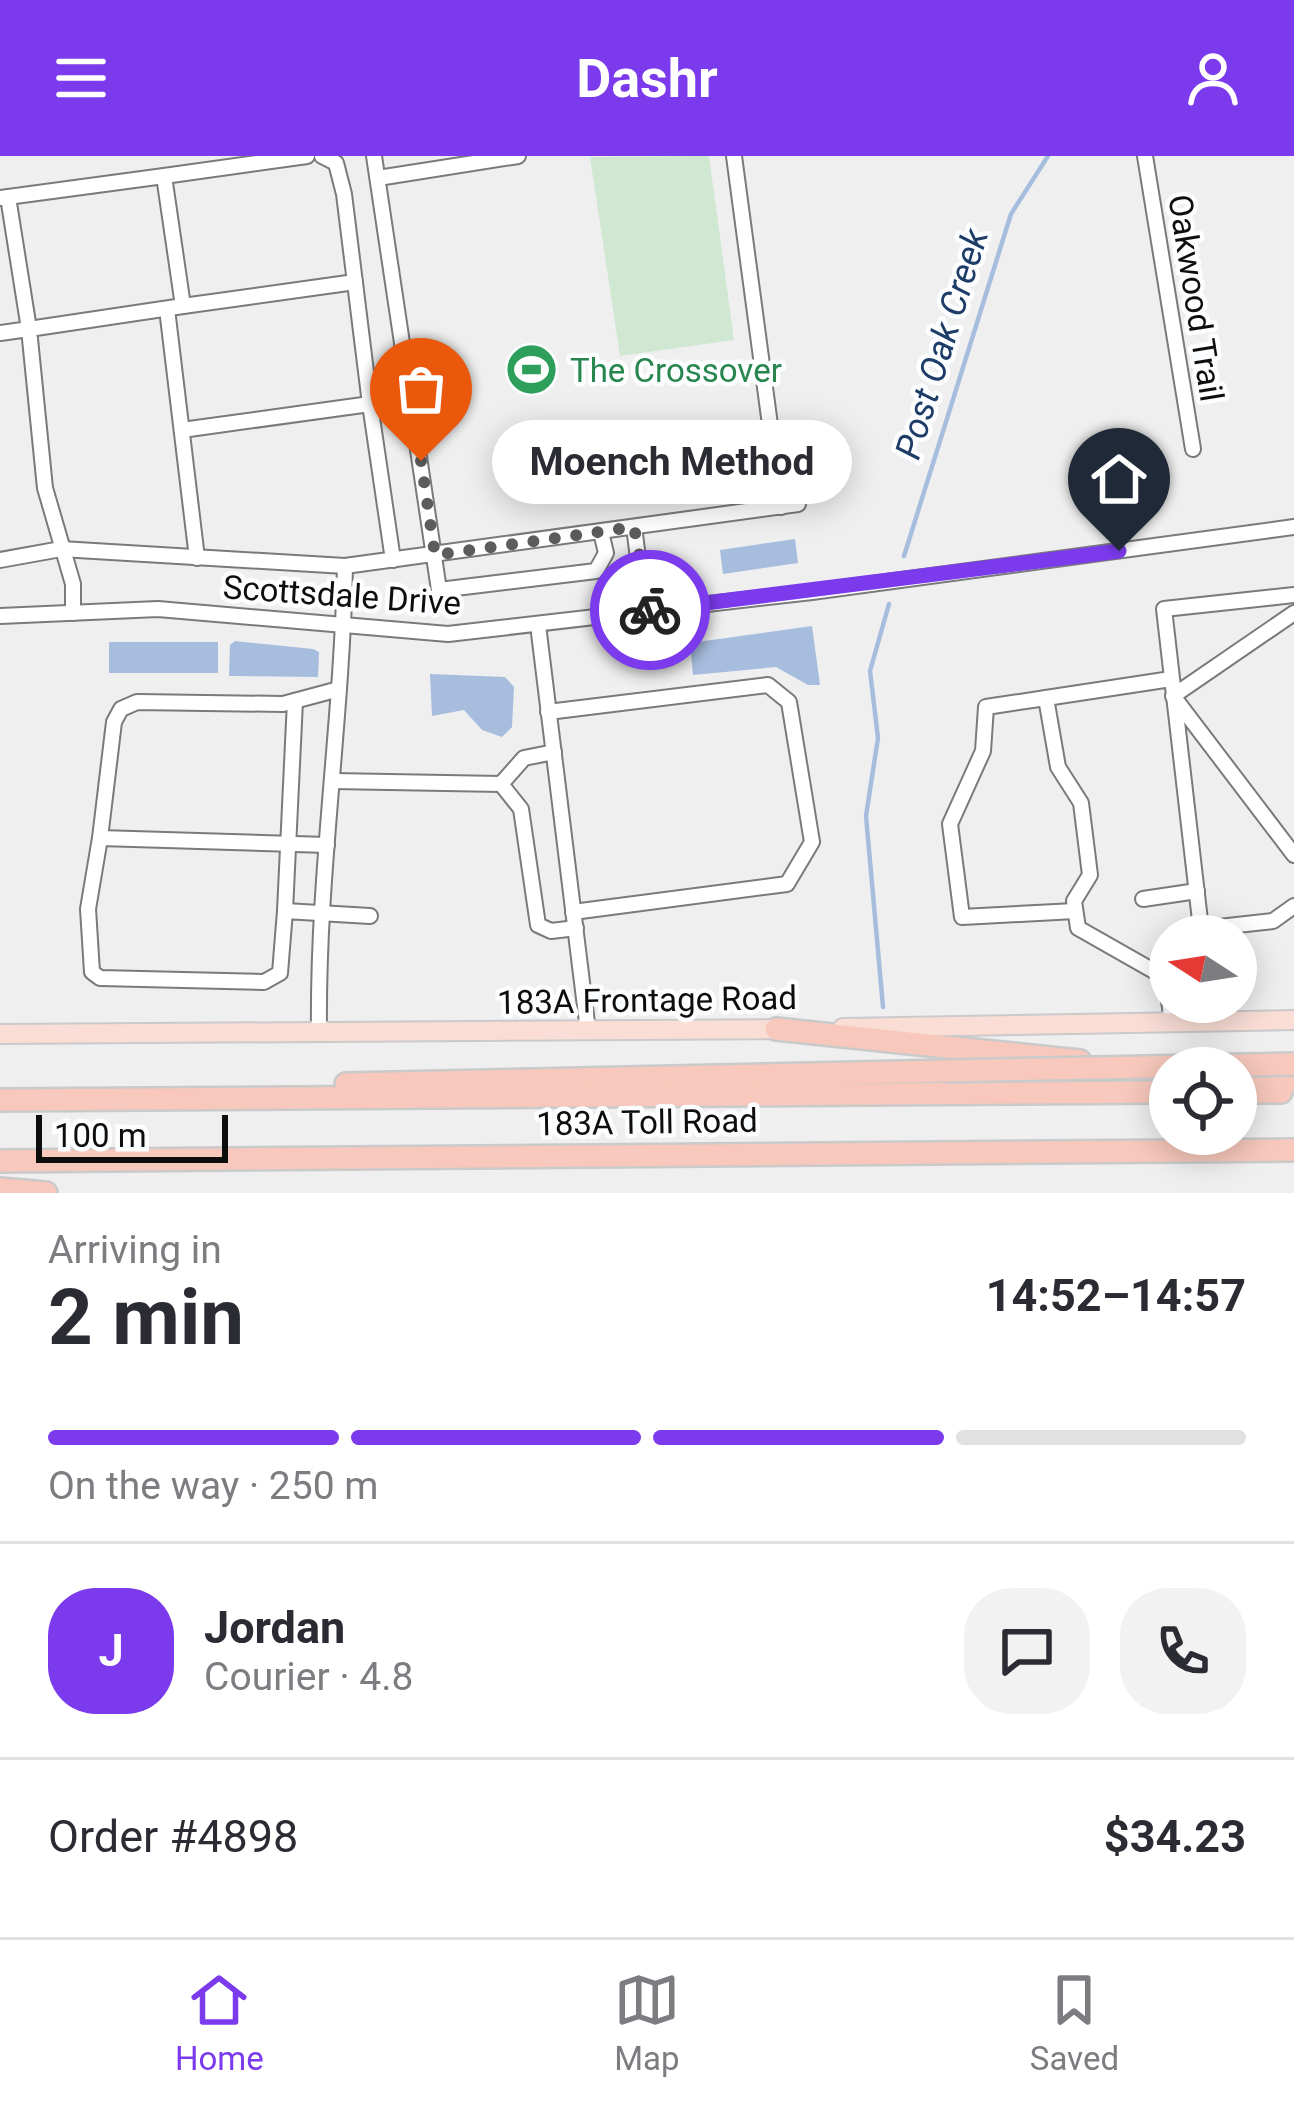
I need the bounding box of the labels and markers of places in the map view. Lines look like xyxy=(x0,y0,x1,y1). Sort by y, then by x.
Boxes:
pin xyxy=(370,338,472,461)
sports icon: The Crossover xyxy=(503,342,559,398)
place label: The Crossover xyxy=(570,351,782,390)
callout: Moench Method xyxy=(493,419,853,503)
pin xyxy=(1068,428,1170,551)

